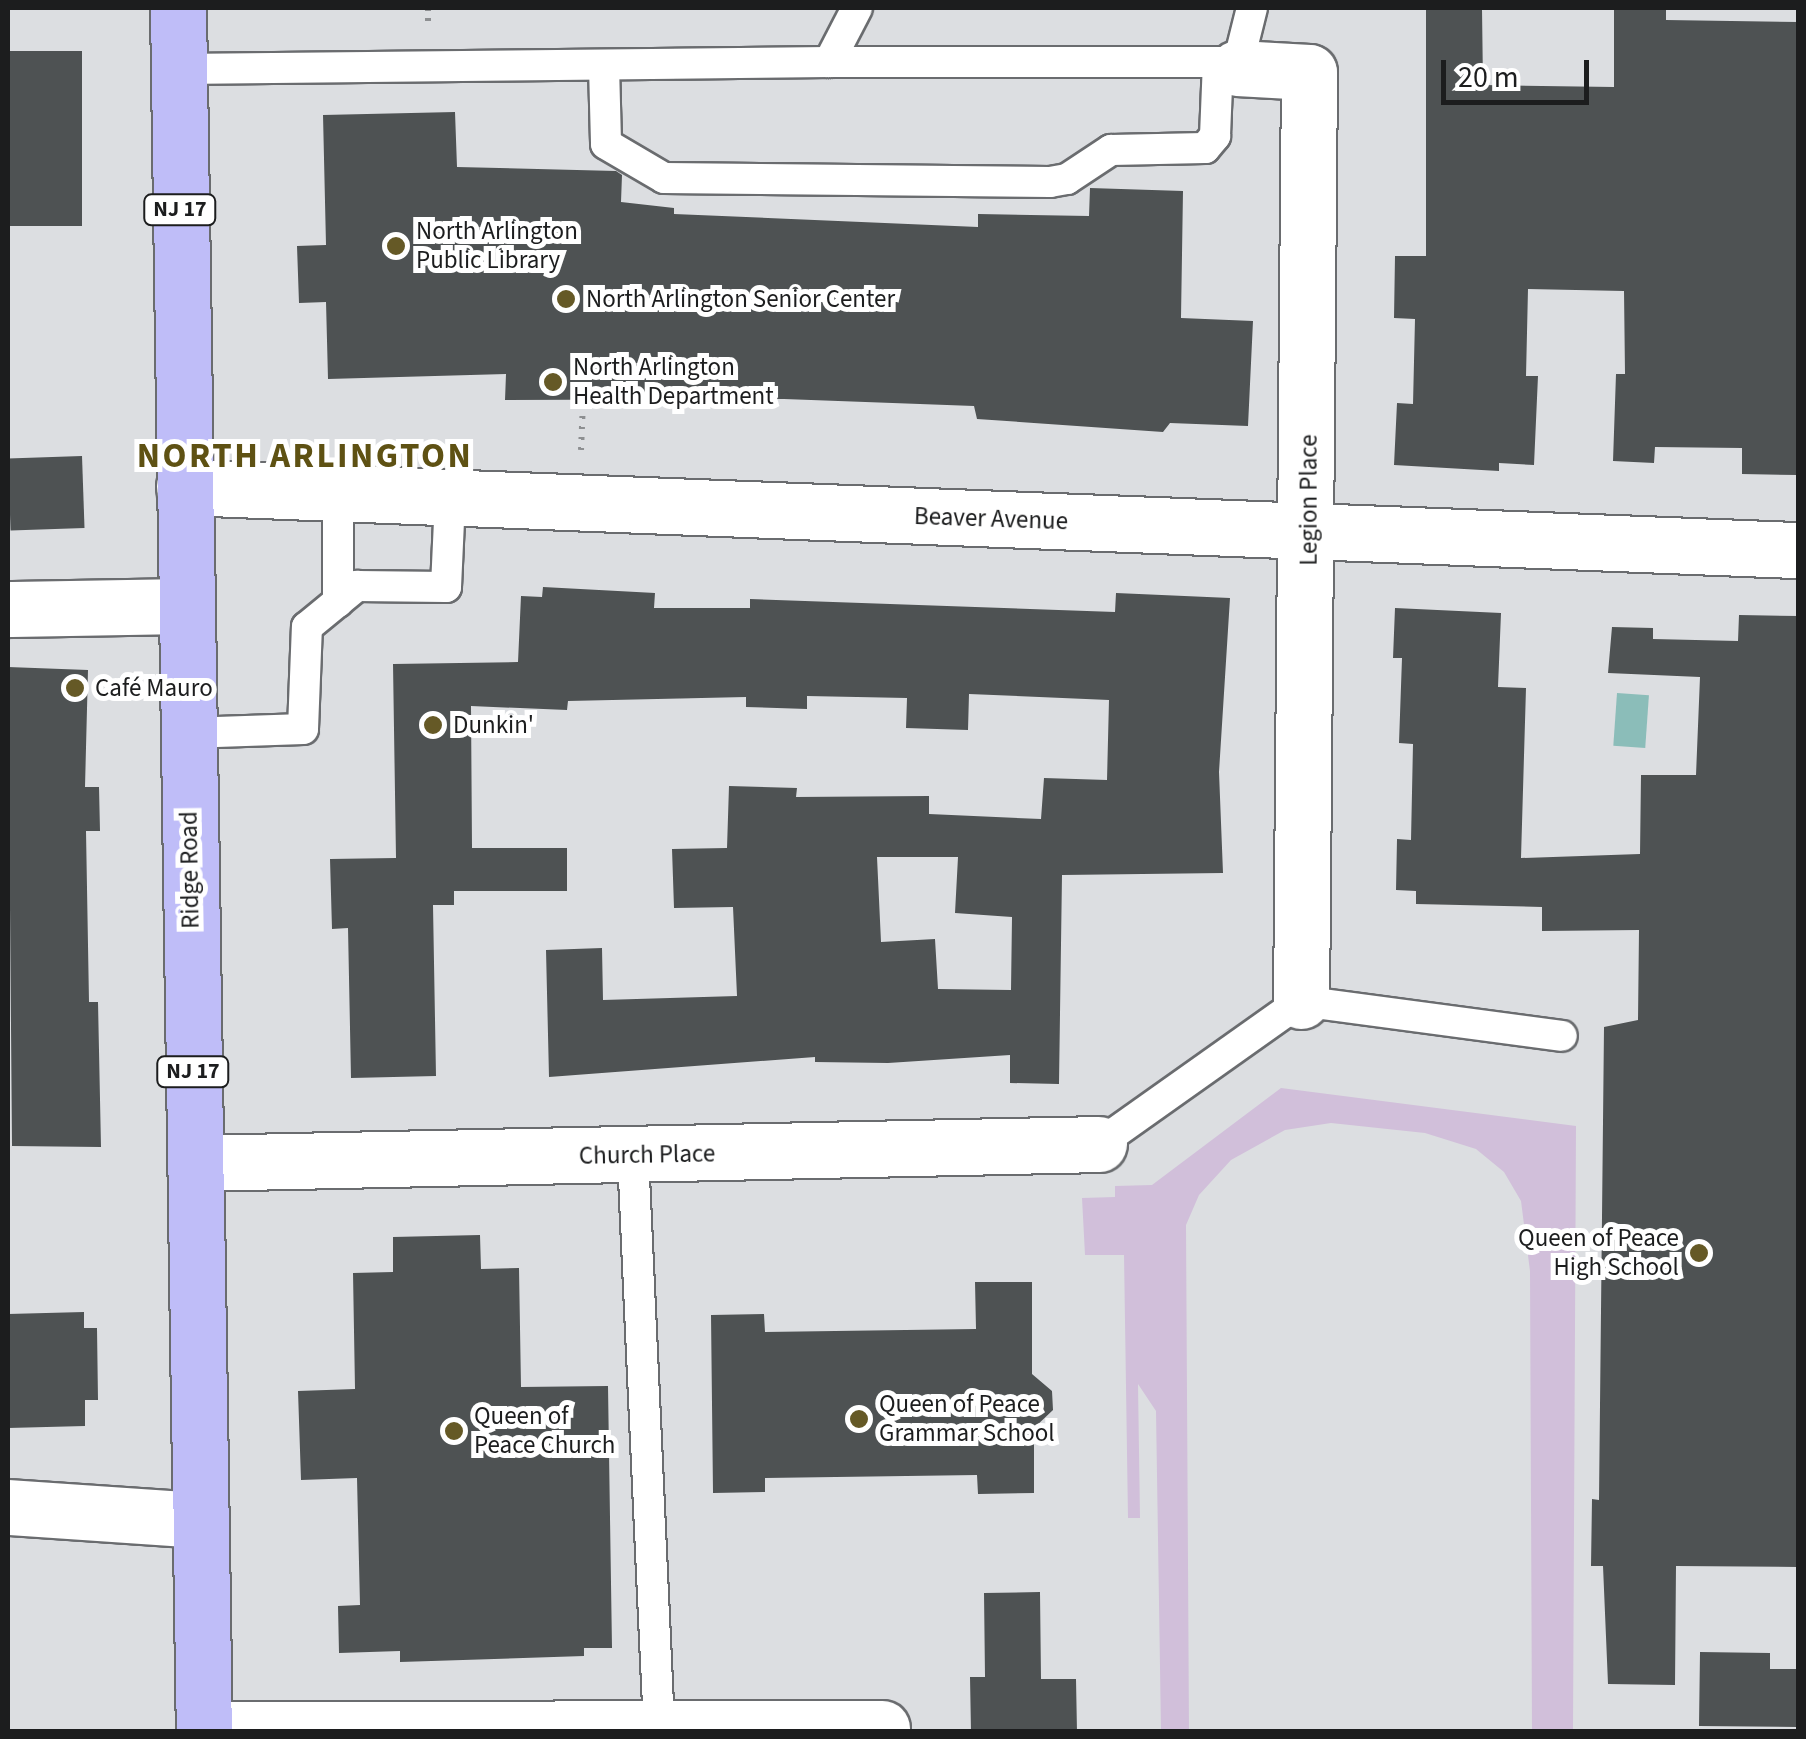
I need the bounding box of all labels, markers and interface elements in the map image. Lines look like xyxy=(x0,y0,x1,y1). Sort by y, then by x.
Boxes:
scale bar xyxy=(1446,40,1594,102)
text: 20 m xyxy=(1458,56,1519,99)
road number: NJ 17 xyxy=(142,193,218,227)
place label: North Arlington Public Library xyxy=(416,217,578,276)
marker: North Arlington Public Library xyxy=(385,235,407,257)
place label: North Arlington Senior Center xyxy=(586,284,895,314)
marker: North Arlington Senior Center xyxy=(555,288,577,310)
place label: North Arlington Health Department xyxy=(573,353,774,412)
marker: North Arlington Health Department xyxy=(542,371,564,393)
street label: Legion Place xyxy=(1294,434,1324,566)
district label: NORTH ARLINGTON xyxy=(137,435,473,477)
street label: Beaver Avenue xyxy=(913,501,1069,537)
place label: Café Mauro xyxy=(95,673,213,703)
marker: Café Mauro xyxy=(64,677,86,699)
place label: Dunkin' xyxy=(453,710,534,740)
marker: Dunkin' xyxy=(422,714,444,736)
street label: Ridge Road xyxy=(174,811,206,929)
road number: NJ 17 xyxy=(156,1055,230,1089)
street label: Church Place xyxy=(579,1139,715,1171)
place label: Queen of Peace High School xyxy=(1518,1224,1679,1283)
marker: Queen of Peace High School xyxy=(1688,1242,1710,1264)
place label: Queen of Peace Grammar School xyxy=(879,1390,1055,1449)
place label: Queen of Peace Church xyxy=(474,1402,615,1461)
marker: Queen of Peace Grammar School xyxy=(848,1408,870,1430)
marker: Queen of Peace Church xyxy=(443,1420,465,1442)

